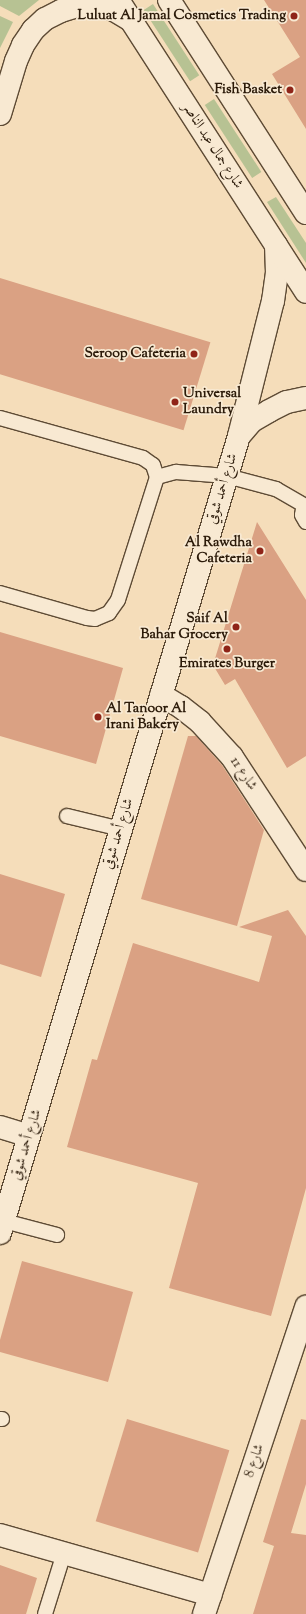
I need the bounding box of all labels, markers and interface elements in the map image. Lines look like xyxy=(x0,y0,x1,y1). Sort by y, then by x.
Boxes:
place label: Luluat Al Jamal Cosmetics Trading xyxy=(77,8,286,24)
marker: Luluat Al Jamal Cosmetics Trading xyxy=(289,11,299,21)
place label: Fish Basket xyxy=(214,82,282,98)
marker: Fish Basket xyxy=(285,85,295,95)
street label: شارع جمال عبد الناصر xyxy=(178,100,246,192)
place label: Seroop Cafeteria xyxy=(84,346,186,362)
marker: Seroop Cafeteria xyxy=(189,349,199,359)
place label: Universal Laundry xyxy=(183,386,241,418)
marker: Universal Laundry xyxy=(170,397,180,407)
street label: شارع أحمد شوقي xyxy=(204,452,242,526)
place label: Al Rawdha Cafeteria xyxy=(185,535,252,568)
marker: Al Rawdha Cafeteria xyxy=(255,546,265,556)
place label: Saif Al Bahar Grocery xyxy=(141,611,228,644)
marker: Saif Al Bahar Grocery xyxy=(231,622,241,632)
marker: Emirates Burger xyxy=(222,644,232,654)
place label: Emirates Burger xyxy=(179,656,275,672)
place label: Al Tanoor Al Irani Bakery xyxy=(106,701,186,734)
marker: Al Tanoor Al Irani Bakery xyxy=(93,712,103,722)
street label: شارع 11 xyxy=(226,754,260,794)
street label: شارع أحمد شوقي xyxy=(100,797,138,871)
street label: شارع أحمد شوقي xyxy=(8,1108,46,1182)
street label: شارع 8 xyxy=(242,1442,268,1480)

